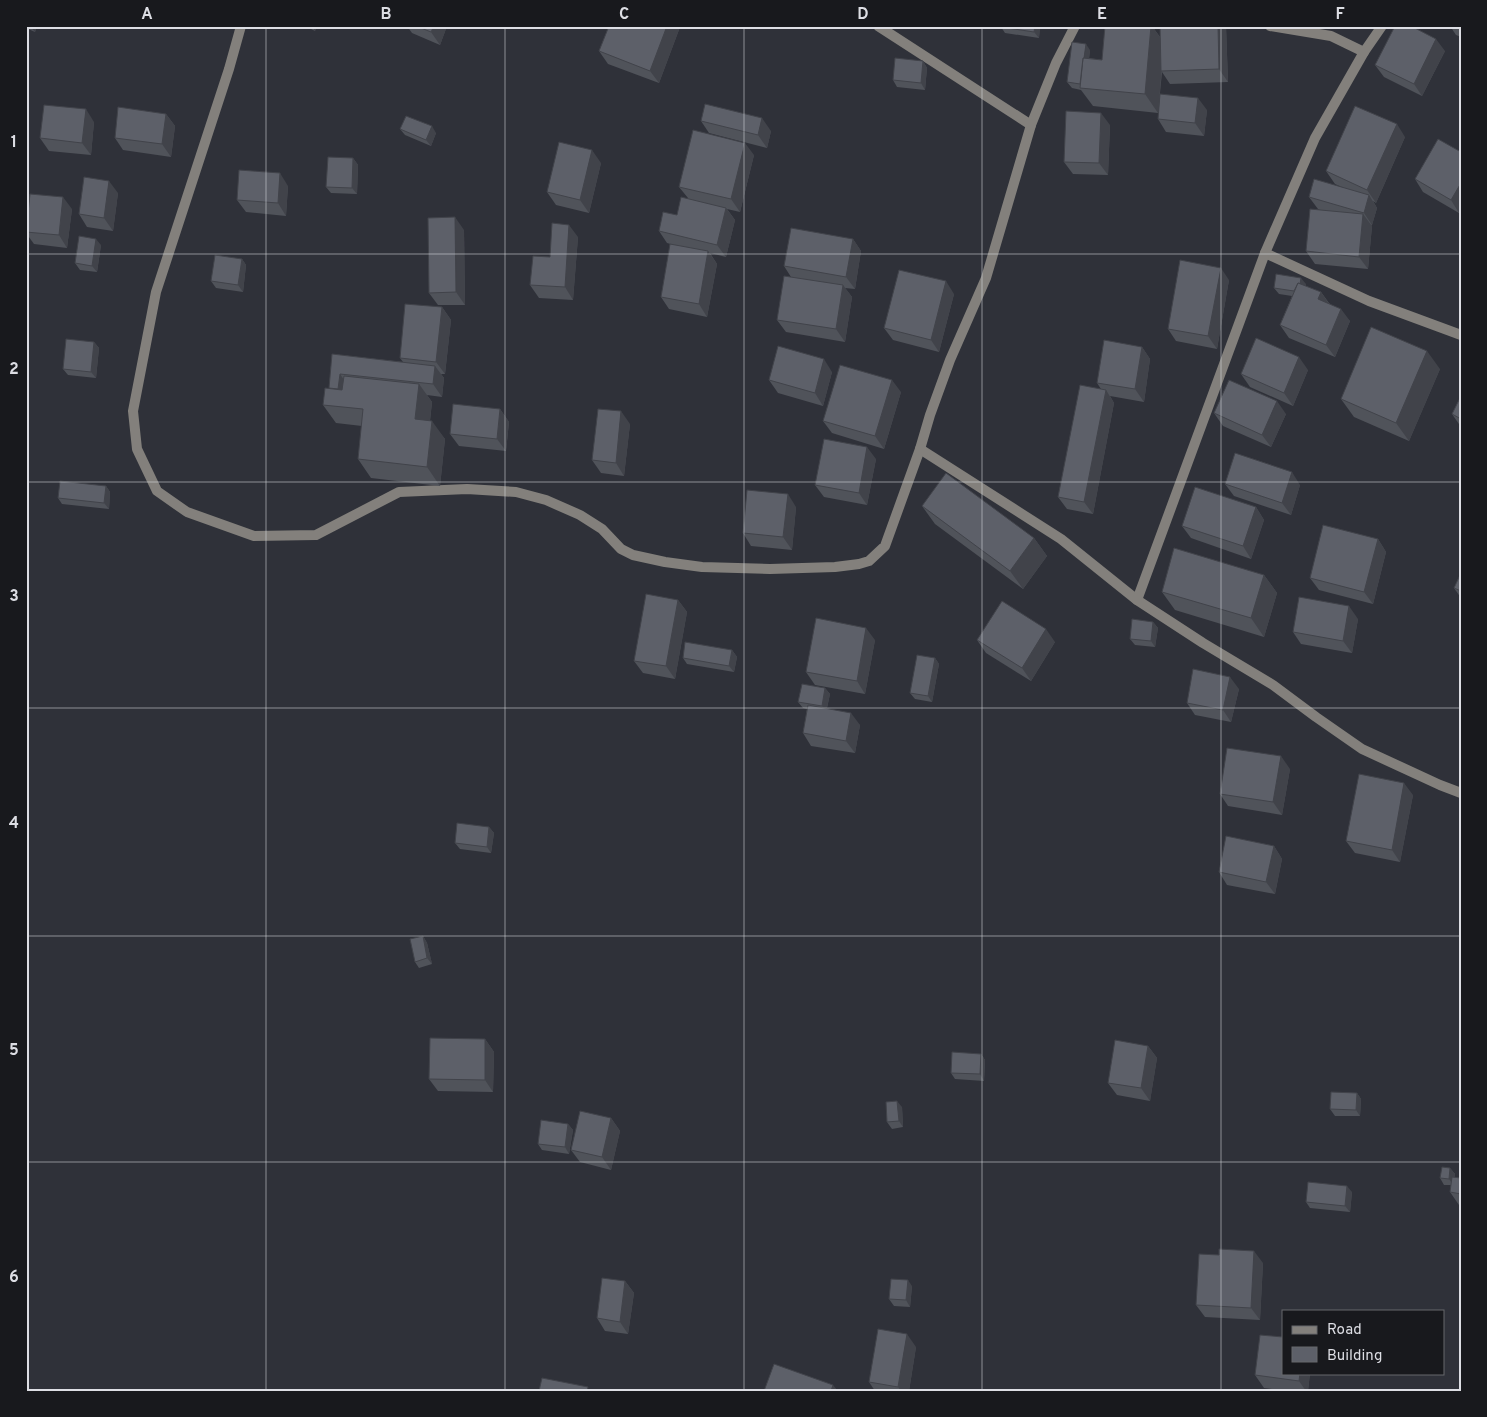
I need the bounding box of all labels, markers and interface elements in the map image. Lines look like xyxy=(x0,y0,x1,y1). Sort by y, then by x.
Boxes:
text: A xyxy=(141,5,153,25)
text: B xyxy=(380,5,392,25)
text: C xyxy=(619,5,629,25)
text: D xyxy=(857,5,869,25)
text: E xyxy=(1097,5,1107,25)
text: F xyxy=(1335,5,1345,25)
text: 1 xyxy=(11,133,17,153)
text: 2 xyxy=(9,360,19,380)
text: 3 xyxy=(9,587,19,607)
text: 4 xyxy=(9,814,19,834)
text: 5 xyxy=(9,1041,19,1061)
text: 6 xyxy=(9,1268,19,1288)
legend xyxy=(1282,1310,1444,1374)
text: Road xyxy=(1327,1321,1362,1340)
text: Building xyxy=(1327,1347,1382,1366)

